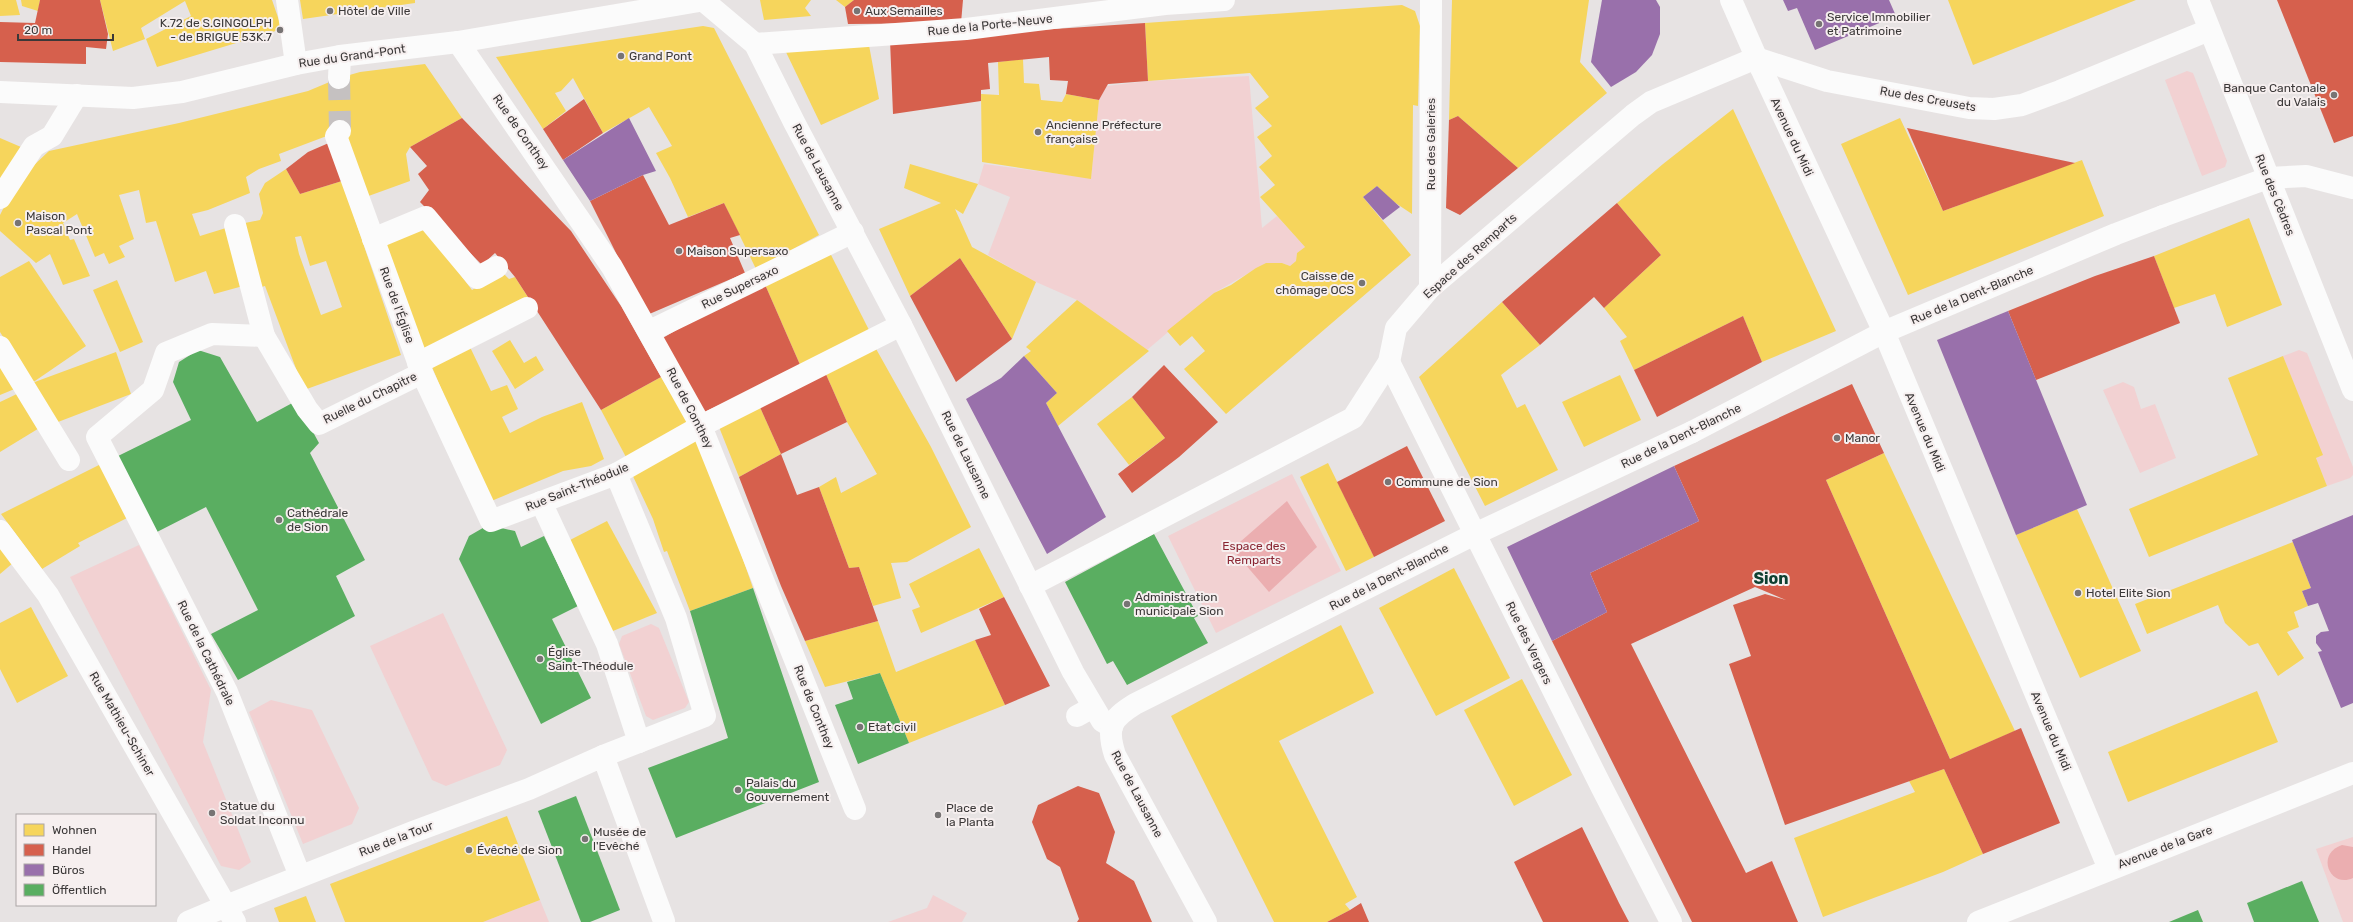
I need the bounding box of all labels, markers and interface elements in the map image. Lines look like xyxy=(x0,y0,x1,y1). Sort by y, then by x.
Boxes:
place label: Hôtel de Ville xyxy=(338,4,411,18)
place label: Aux Semailles xyxy=(865,4,943,18)
marker: Hôtel de Ville xyxy=(325,6,335,16)
marker: Aux Semailles xyxy=(852,6,862,16)
place label: Service Immobilier et Patrimoine xyxy=(1827,10,1931,38)
street label: Rue de la Porte-Neuve xyxy=(927,11,1053,39)
scale bar xyxy=(18,16,113,42)
place label: K.72 de S.GINGOLPH - de BRIGUE 53K.7 xyxy=(160,16,272,44)
marker: Service Immobilier et Patrimoine xyxy=(1814,19,1824,29)
text: 20 m xyxy=(24,23,52,37)
marker: K.72 de S.GINGOLPH - de BRIGUE 53K.7 xyxy=(275,25,285,35)
street label: Rue du Grand-Pont xyxy=(298,42,407,70)
place label: Grand Pont xyxy=(629,49,692,63)
marker: Grand Pont xyxy=(616,51,626,61)
place label: Banque Cantonale du Valais xyxy=(2223,81,2326,109)
street label: Rue des Creusets xyxy=(1879,84,1977,114)
marker: Banque Cantonale du Valais xyxy=(2329,90,2339,100)
street label: Rue de Conthey xyxy=(490,92,552,173)
street label: Avenue du Midi xyxy=(1768,96,1816,178)
street label: Rue des Galeries xyxy=(1424,98,1438,190)
place label: Ancienne Préfecture française xyxy=(1046,118,1162,146)
street label: Rue de Lausanne xyxy=(789,121,847,213)
marker: Ancienne Préfecture française xyxy=(1033,127,1043,137)
street label: Rue des Cèdres xyxy=(2252,152,2298,238)
place label: Maison Pascal Pont xyxy=(26,209,92,237)
street label: Espace des Remparts xyxy=(1420,210,1520,302)
marker: Maison Pascal Pont xyxy=(13,218,23,228)
place label: Maison Supersaxo xyxy=(687,244,788,258)
marker: Maison Supersaxo xyxy=(674,246,684,256)
street label: Rue Supersaxo xyxy=(699,262,781,312)
street label: Rue de la Dent-Blanche xyxy=(1909,263,2036,327)
street label: Rue de l'Église xyxy=(377,265,417,345)
place label: Caisse de chômage OCS xyxy=(1275,269,1354,297)
marker: Caisse de chômage OCS xyxy=(1357,278,1367,288)
street label: Rue de Conthey xyxy=(664,365,717,451)
street label: Ruelle du Chapitre xyxy=(321,369,419,427)
street label: Avenue du Midi xyxy=(1902,390,1948,474)
street label: Rue de la Dent-Blanche xyxy=(1619,401,1744,471)
street label: Rue de Lausanne xyxy=(939,409,993,502)
place label: Manor xyxy=(1845,431,1880,445)
marker: Manor xyxy=(1832,433,1842,443)
street label: Rue Saint-Théodule xyxy=(523,460,631,514)
place label: Commune de Sion xyxy=(1396,475,1498,489)
marker: Commune de Sion xyxy=(1383,477,1393,487)
place label: Cathédrale de Sion xyxy=(287,506,348,534)
marker: Cathédrale de Sion xyxy=(274,515,284,525)
park label: Espace des Remparts xyxy=(1222,539,1286,567)
street label: Rue de la Dent-Blanche xyxy=(1327,541,1451,613)
district label: Sion xyxy=(1753,569,1789,588)
place label: Hotel Elite Sion xyxy=(2086,586,2171,600)
marker: Hotel Elite Sion xyxy=(2073,588,2083,598)
place label: Administration municipale Sion xyxy=(1135,590,1223,618)
street label: Rue de la Cathédrale xyxy=(174,598,238,708)
marker: Administration municipale Sion xyxy=(1122,599,1132,609)
street label: Rue des Vergers xyxy=(1503,599,1555,687)
place label: Église Saint-Théodule xyxy=(548,645,634,673)
marker: Église Saint-Théodule xyxy=(535,654,545,664)
street label: Rue de Conthey xyxy=(791,663,837,751)
street label: Rue Mathieu-Schiner xyxy=(86,669,158,779)
street label: Avenue du Midi xyxy=(2028,689,2074,773)
place label: Etat civil xyxy=(868,720,916,734)
marker: Etat civil xyxy=(855,722,865,732)
street label: Rue de Lausanne xyxy=(1108,748,1166,840)
place label: Palais du Gouvernement xyxy=(746,776,830,804)
marker: Palais du Gouvernement xyxy=(733,785,743,795)
place label: Statue du Soldat Inconnu xyxy=(220,799,304,827)
place label: Place de la Planta xyxy=(946,801,994,829)
marker: Statue du Soldat Inconnu xyxy=(207,808,217,818)
marker: Place de la Planta xyxy=(933,810,943,820)
legend xyxy=(16,814,156,906)
street label: Rue de la Tour xyxy=(357,818,435,860)
street label: Avenue de la Gare xyxy=(2116,822,2215,871)
text: Wohnen xyxy=(52,823,97,837)
place label: Musée de l'Evêché xyxy=(593,825,646,853)
marker: Musée de l'Evêché xyxy=(580,834,590,844)
text: Handel xyxy=(52,843,91,857)
place label: Évêché de Sion xyxy=(477,843,562,857)
marker: Évêché de Sion xyxy=(464,845,474,855)
text: Büros xyxy=(52,863,85,877)
text: Öffentlich xyxy=(52,883,107,897)

